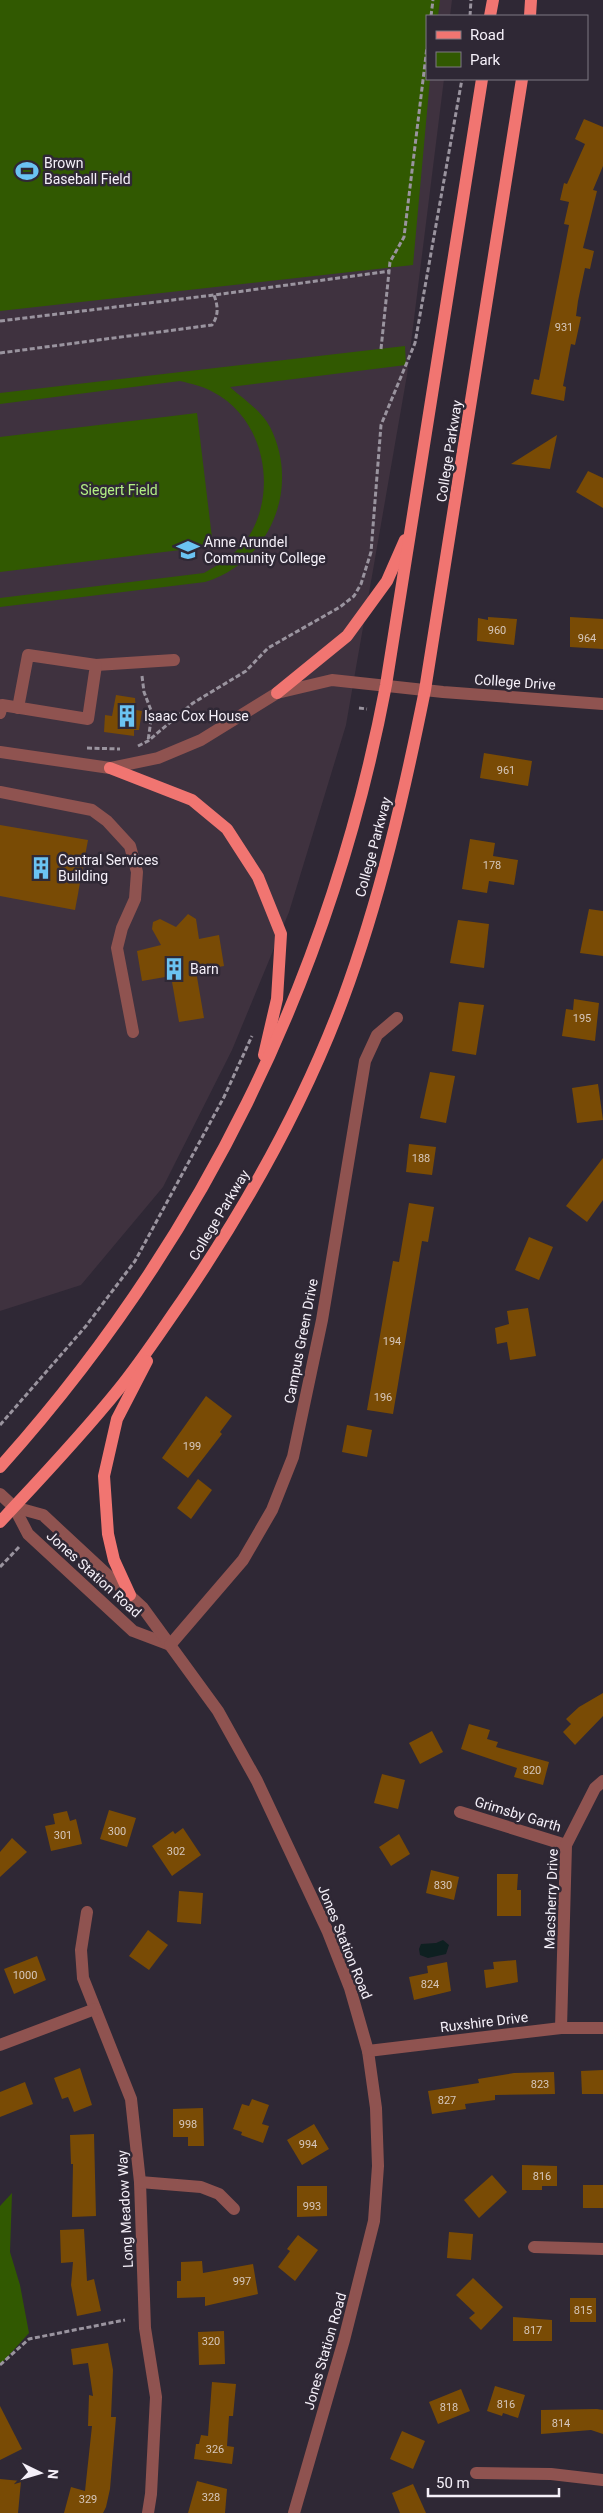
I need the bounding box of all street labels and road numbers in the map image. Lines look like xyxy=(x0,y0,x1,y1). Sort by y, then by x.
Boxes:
street label: College Parkway xyxy=(433,399,465,503)
street label: College Drive xyxy=(474,671,556,693)
street label: College Parkway xyxy=(352,795,394,899)
street label: College Parkway xyxy=(186,1166,253,1263)
street label: Campus Green Drive xyxy=(281,1277,321,1405)
street label: Jones Station Road xyxy=(44,1527,144,1621)
street label: Grimsby Garth xyxy=(473,1793,563,1835)
street label: Macsherry Drive xyxy=(541,1848,561,1950)
street label: Jones Station Road xyxy=(315,1883,375,2001)
street label: Ruxshire Drive xyxy=(439,2009,529,2035)
street label: Long Meadow Way xyxy=(114,2149,136,2268)
street label: Jones Station Road xyxy=(301,2290,349,2412)

